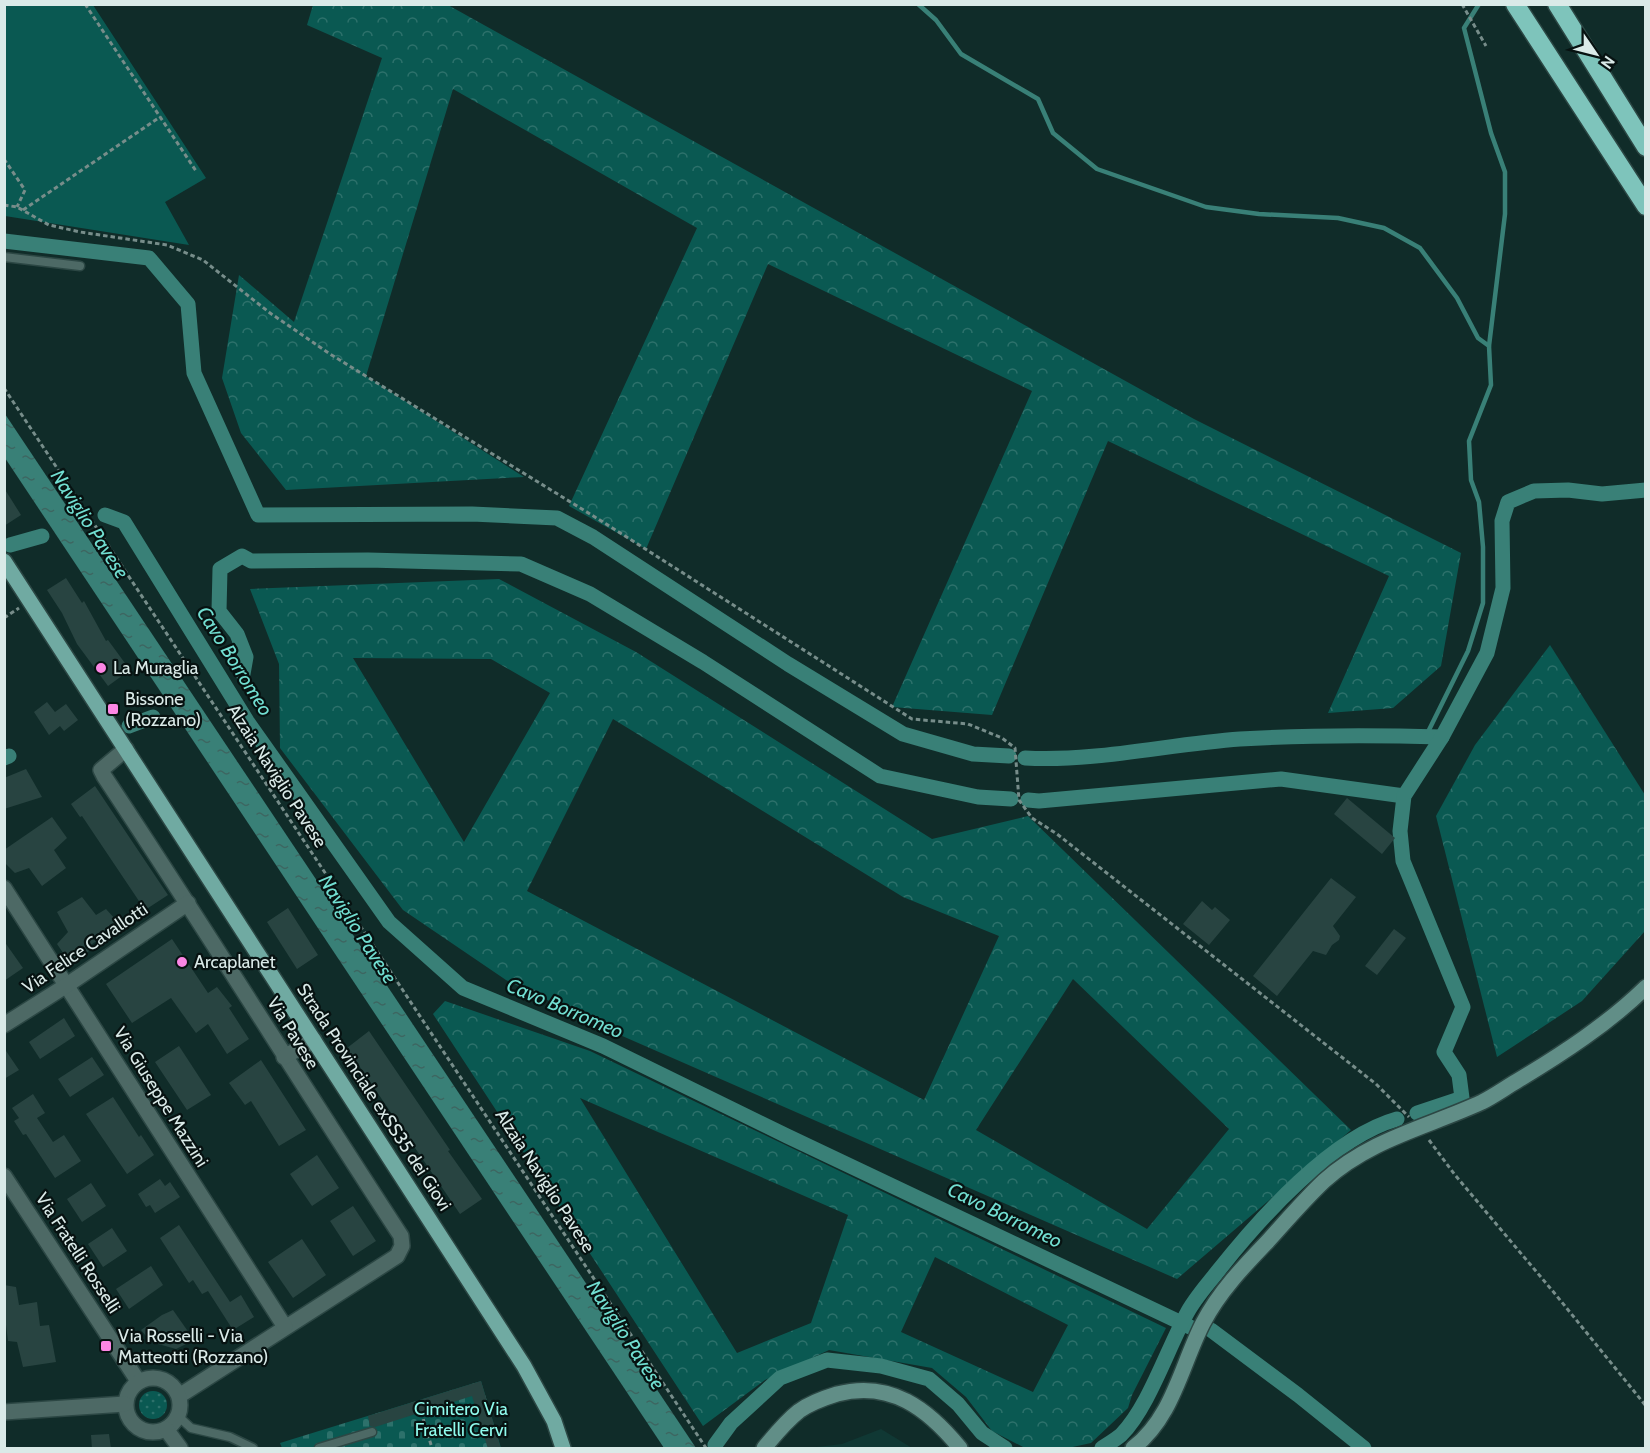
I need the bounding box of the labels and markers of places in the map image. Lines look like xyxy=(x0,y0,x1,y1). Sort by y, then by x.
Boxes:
place label: La Muraglia xyxy=(113,657,199,679)
marker: La Muraglia xyxy=(94,661,108,675)
place label: Bissone (Rozzano) xyxy=(125,688,201,731)
marker: Bissone (Rozzano) xyxy=(106,702,120,716)
place label: Arcaplanet xyxy=(194,951,276,973)
marker: Arcaplanet xyxy=(175,955,189,969)
place label: Via Rosselli - Via Matteotti (Rozzano) xyxy=(118,1325,268,1368)
marker: Via Rosselli - Via Matteotti (Rozzano) xyxy=(99,1339,113,1353)

